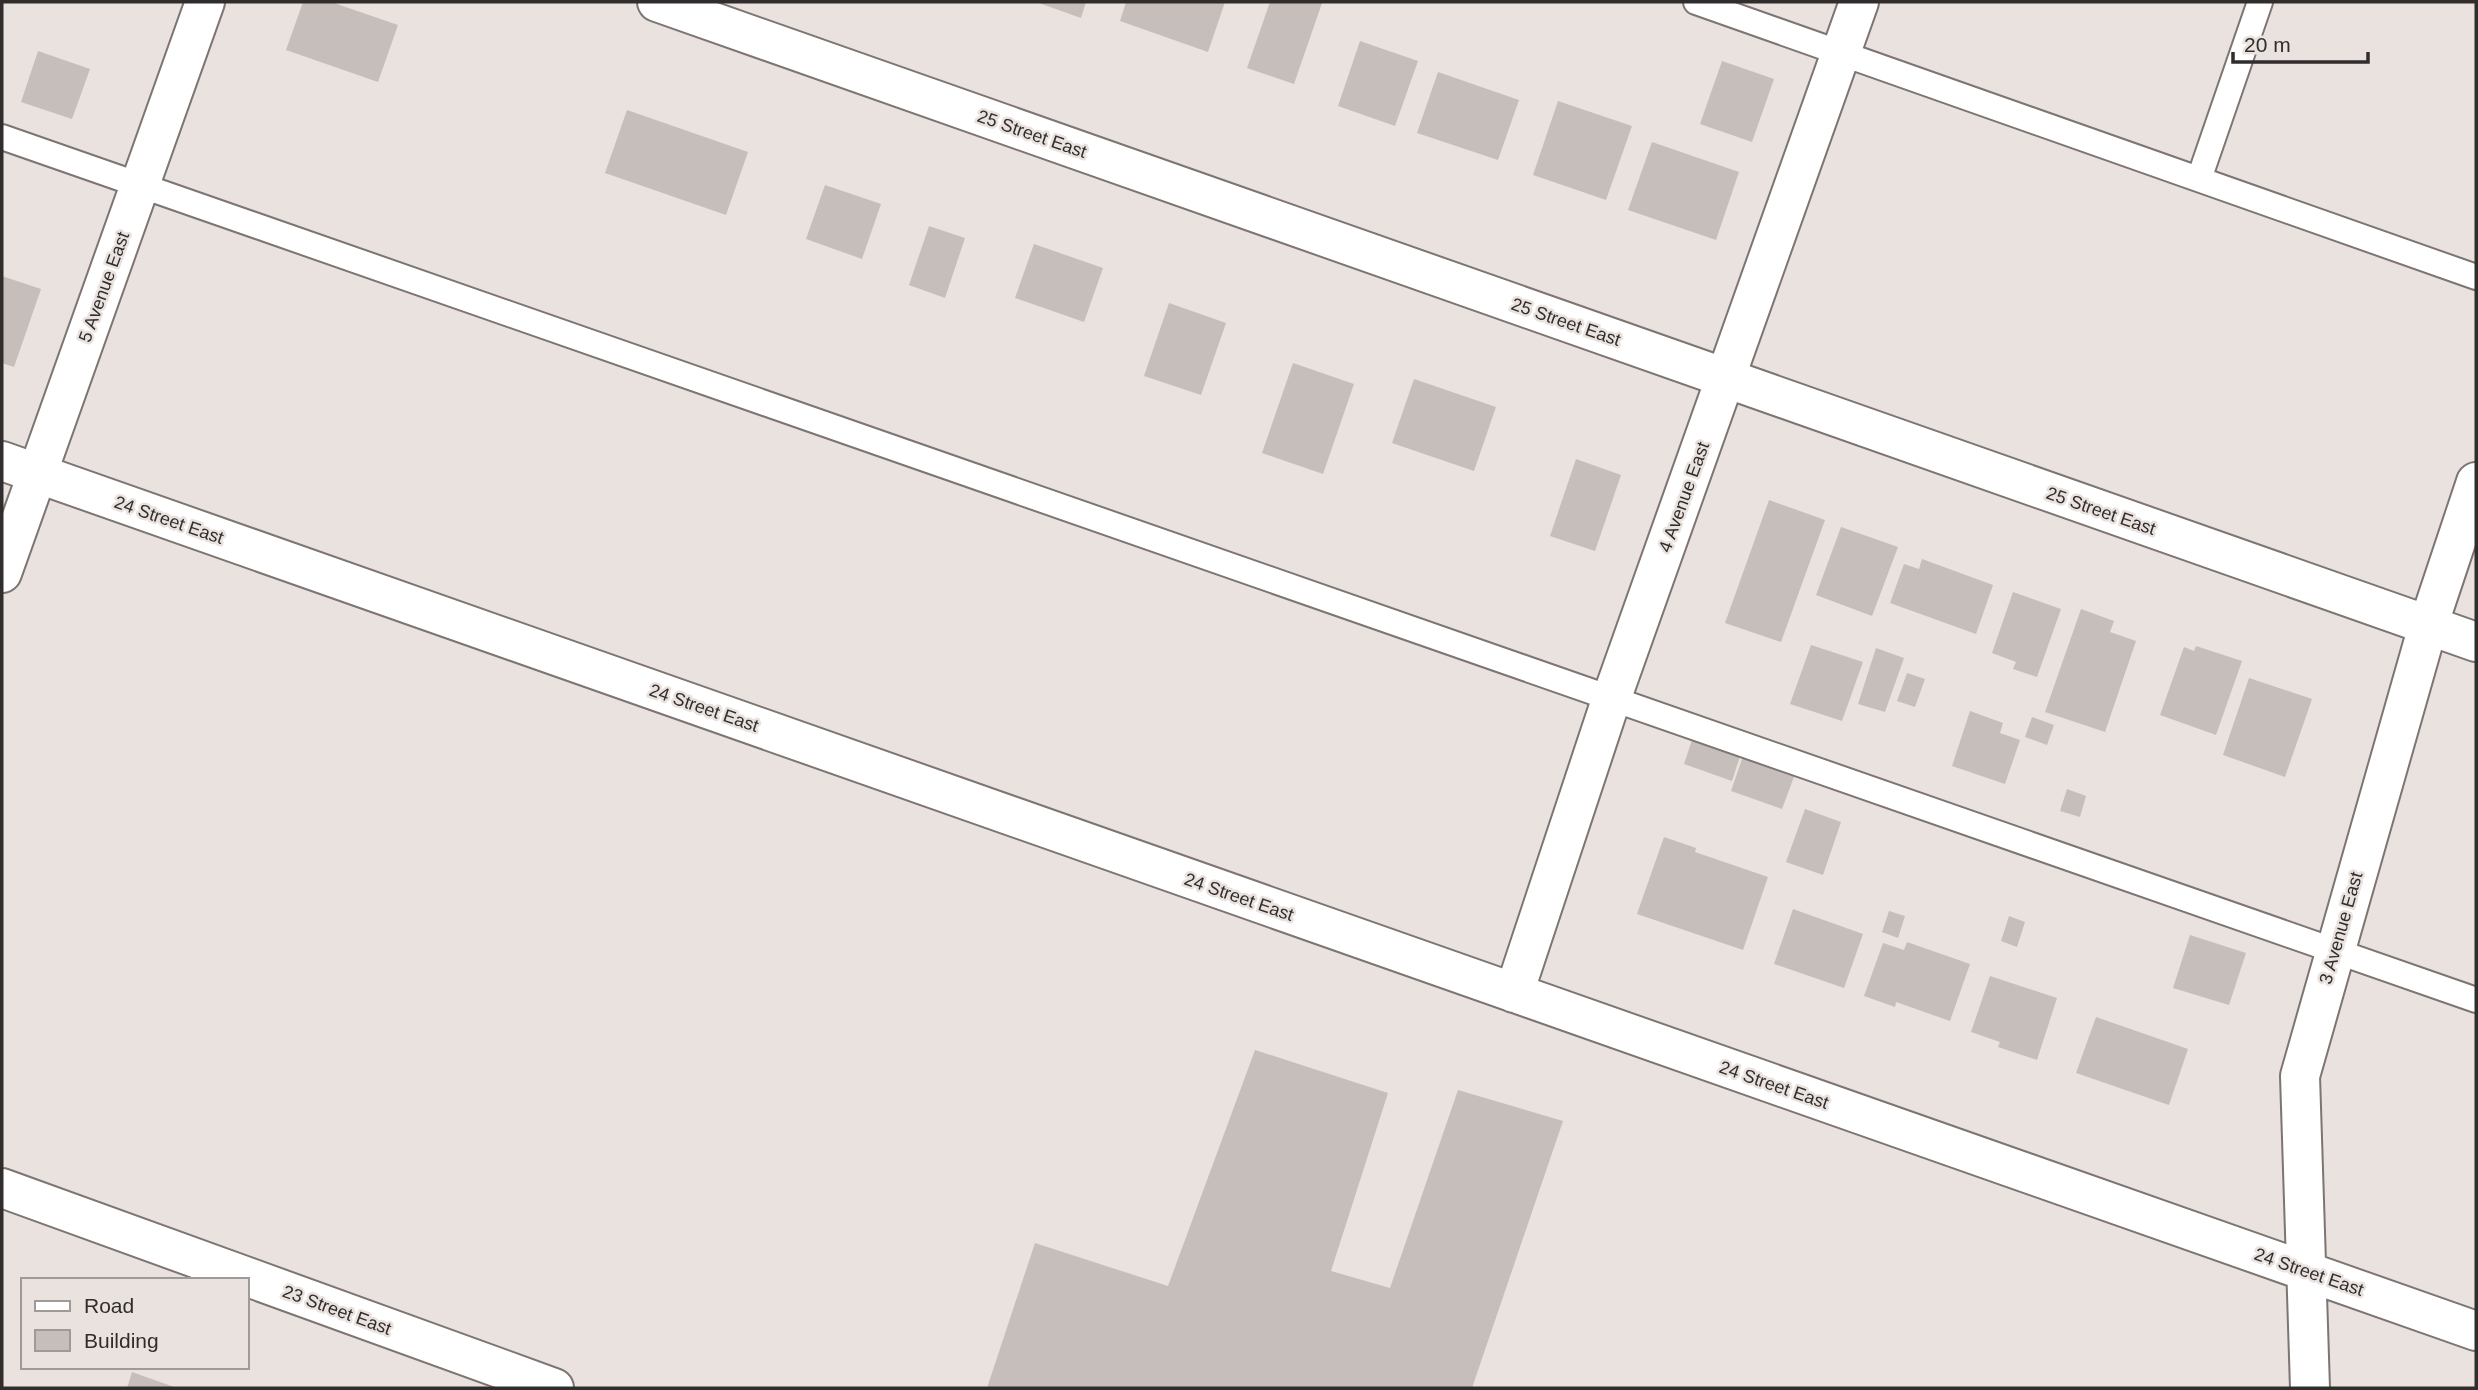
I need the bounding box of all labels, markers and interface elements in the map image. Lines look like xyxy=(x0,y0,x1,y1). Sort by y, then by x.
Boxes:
scale bar xyxy=(2233,21,2368,65)
text: 20 m xyxy=(2244,33,2291,56)
street label: 25 Street East xyxy=(975,106,1089,162)
street label: 5 Avenue East xyxy=(75,229,133,345)
street label: 25 Street East xyxy=(1509,294,1623,350)
street label: 4 Avenue East xyxy=(1655,439,1713,555)
street label: 25 Street East xyxy=(2044,483,2158,539)
street label: 24 Street East xyxy=(112,492,226,548)
street label: 24 Street East xyxy=(647,680,761,736)
street label: 24 Street East xyxy=(1182,869,1296,925)
street label: 3 Avenue East xyxy=(2315,870,2367,986)
street label: 24 Street East xyxy=(1717,1057,1831,1113)
street label: 24 Street East xyxy=(2252,1244,2366,1300)
legend xyxy=(21,1278,248,1369)
street label: 23 Street East xyxy=(280,1281,394,1339)
text: Road xyxy=(84,1294,134,1317)
text: Building xyxy=(84,1329,159,1352)

